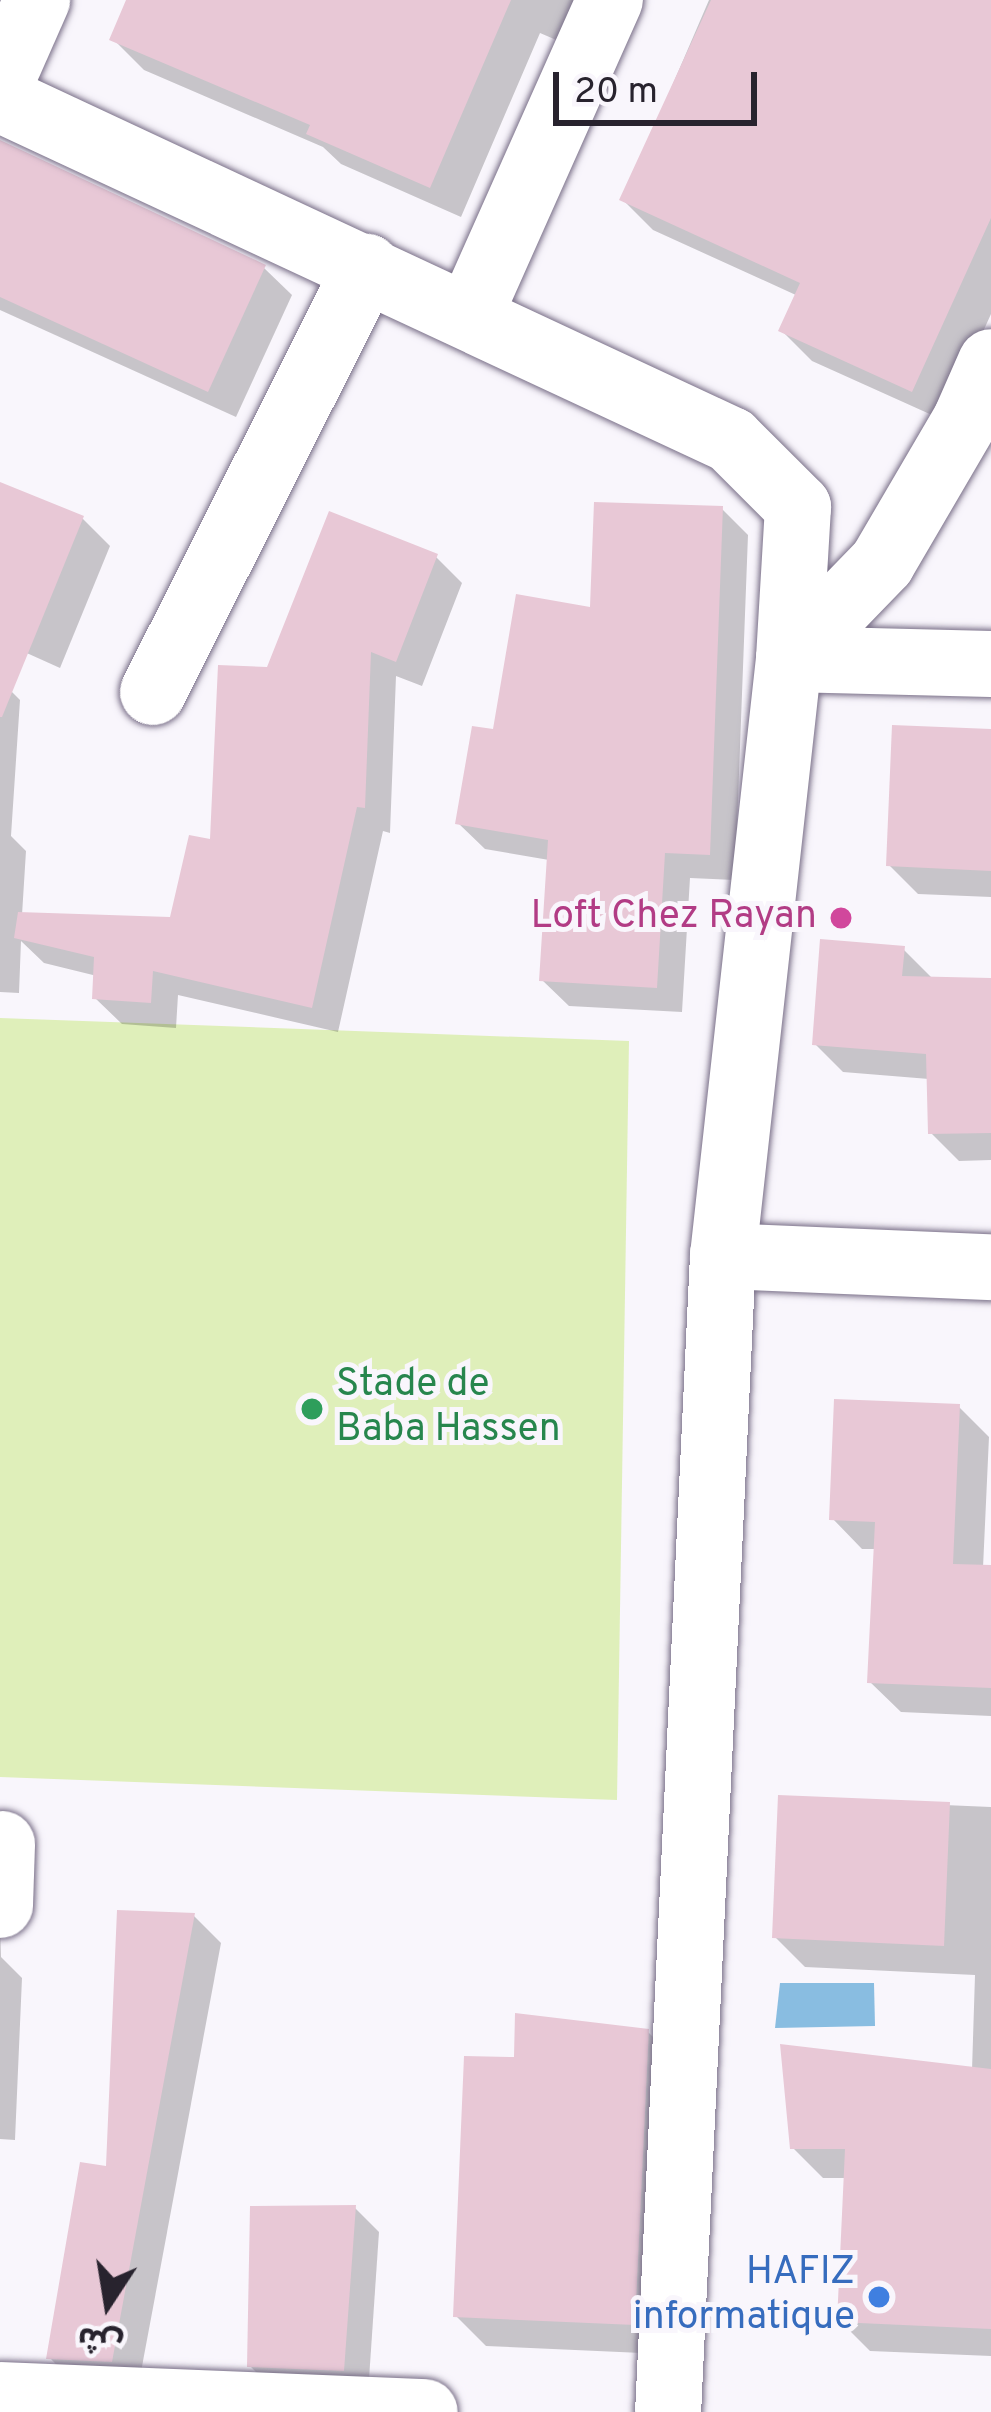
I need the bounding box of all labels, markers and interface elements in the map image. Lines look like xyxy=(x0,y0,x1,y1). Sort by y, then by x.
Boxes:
scale bar xyxy=(559,48,763,122)
text: 20 m xyxy=(574,70,658,116)
place label: Loft Chez Rayan xyxy=(531,895,817,941)
marker: Loft Chez Rayan xyxy=(828,905,854,931)
place label: Stade de Baba Hassen xyxy=(336,1364,561,1455)
marker: Stade de Baba Hassen xyxy=(299,1396,325,1422)
north arrow xyxy=(48,2244,168,2364)
place label: HAFIZ informatique xyxy=(633,2252,855,2343)
marker: HAFIZ informatique xyxy=(866,2284,892,2310)
text: ش xyxy=(74,2314,127,2364)

